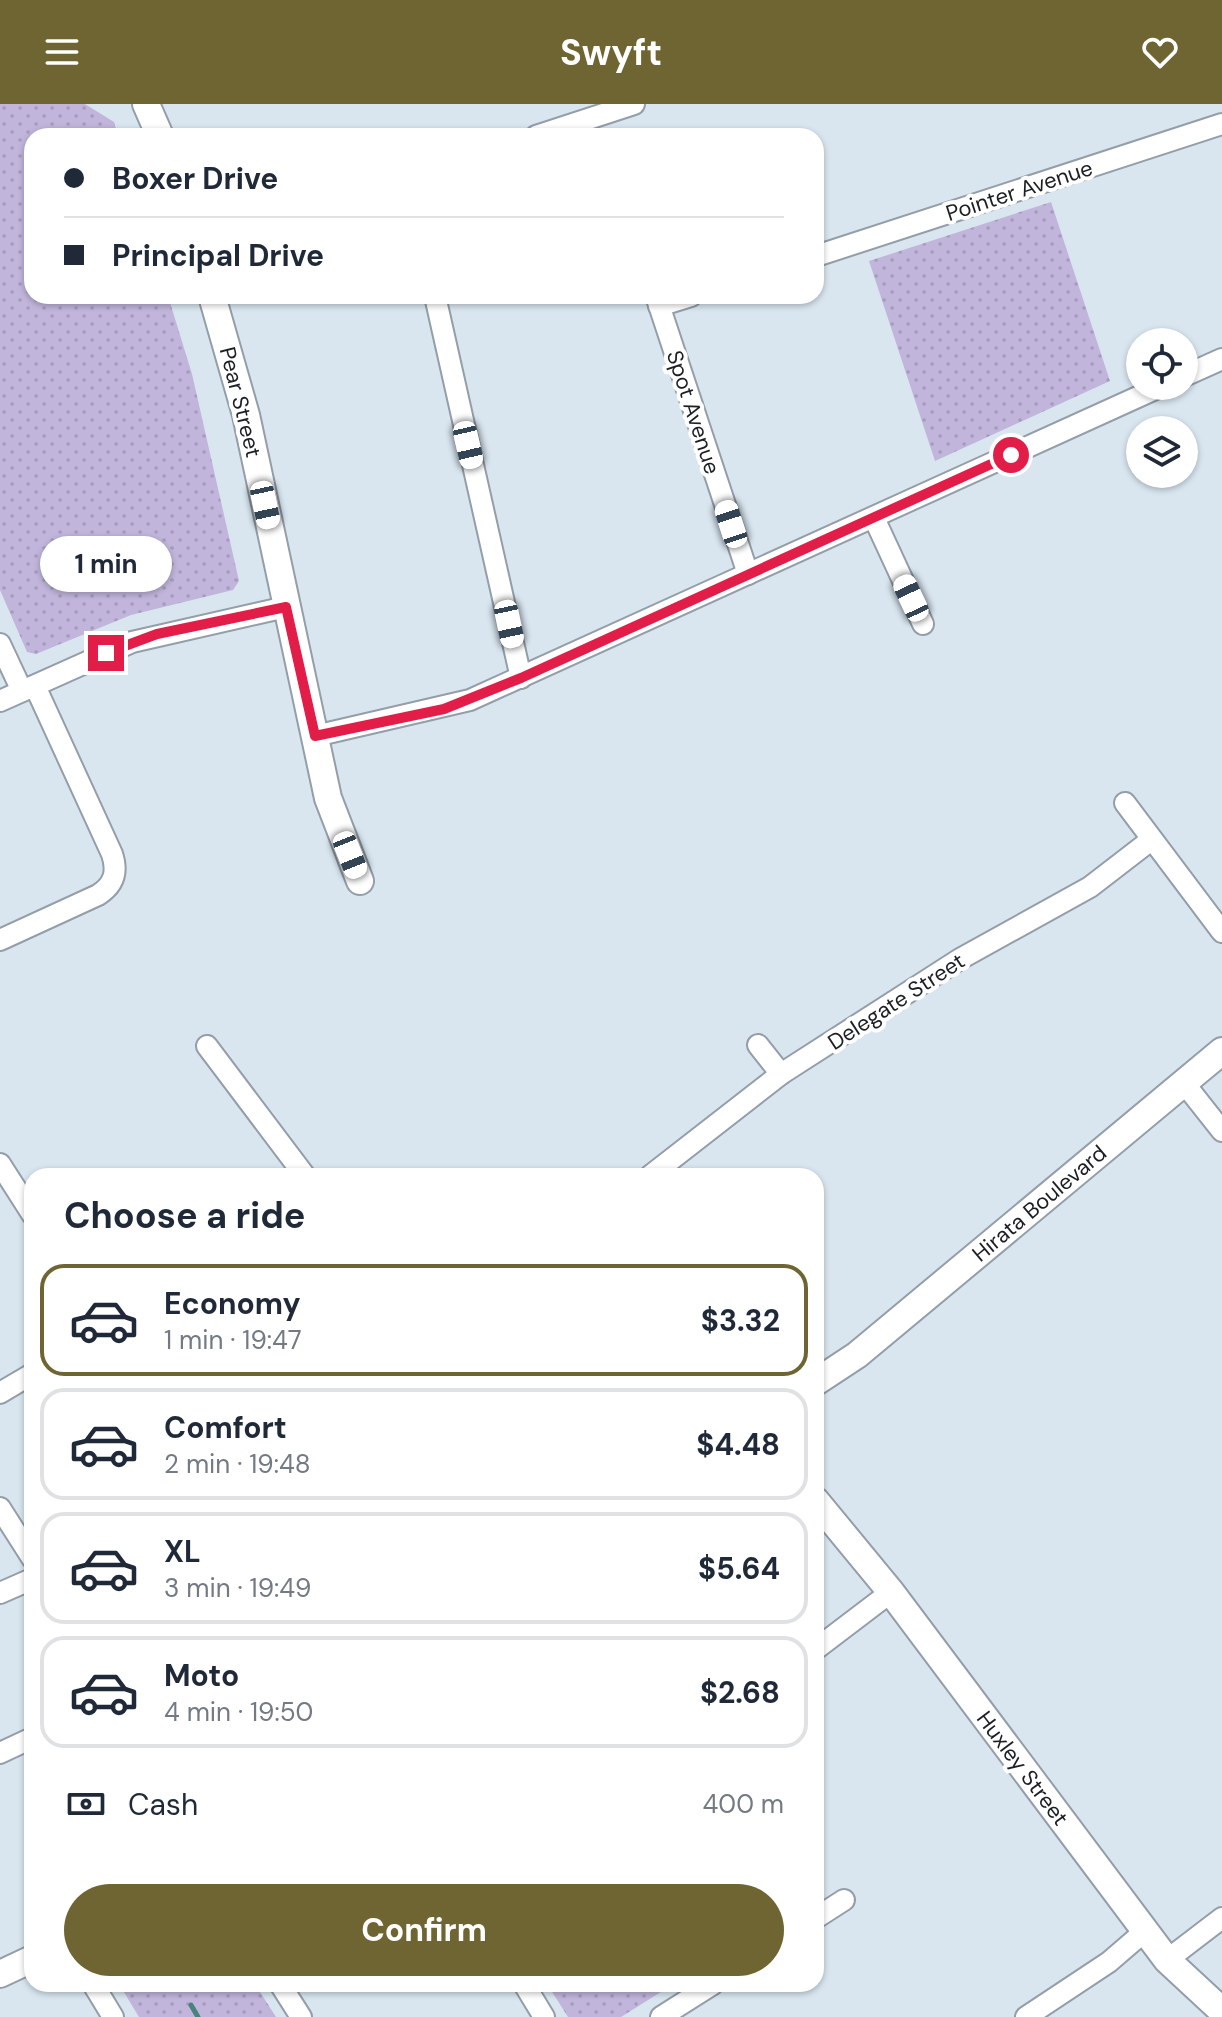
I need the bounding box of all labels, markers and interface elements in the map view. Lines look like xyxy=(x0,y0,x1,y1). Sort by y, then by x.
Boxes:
text: Swyft xyxy=(560,29,662,76)
icon: menu xyxy=(40,30,84,74)
icon: heart xyxy=(1138,30,1182,74)
street label: Pointer Avenue xyxy=(942,153,1096,228)
text: Boxer Drive xyxy=(112,159,278,198)
text: Principal Drive xyxy=(112,236,324,275)
map controls xyxy=(1126,328,1198,488)
button: locate xyxy=(1126,328,1198,400)
street label: Pear Street xyxy=(213,344,268,460)
street label: Spot Avenue xyxy=(660,347,727,478)
button: layers xyxy=(1126,416,1198,488)
car xyxy=(451,419,485,471)
route start xyxy=(993,437,1029,473)
car xyxy=(248,479,282,531)
car xyxy=(712,497,750,551)
callout: 1 min xyxy=(40,537,172,593)
text: 1 min xyxy=(74,547,138,581)
car xyxy=(890,571,932,625)
car xyxy=(492,598,526,650)
route end xyxy=(88,635,124,671)
car xyxy=(330,828,370,882)
street label: Delegate Street xyxy=(822,946,970,1057)
street label: Hirata Boulevard xyxy=(966,1139,1113,1268)
text: Choose a ride xyxy=(64,1192,305,1239)
icon: car xyxy=(68,1284,140,1356)
text: Economy xyxy=(164,1284,301,1323)
text: $3.32 xyxy=(701,1301,780,1340)
text: 1 min · 19:47 xyxy=(164,1323,302,1357)
icon: car xyxy=(68,1408,140,1480)
text: Comfort xyxy=(164,1408,287,1447)
text: $4.48 xyxy=(696,1425,780,1464)
text: 2 min · 19:48 xyxy=(164,1447,310,1481)
icon: car xyxy=(68,1532,140,1604)
text: XL xyxy=(164,1532,201,1571)
text: $5.64 xyxy=(698,1549,780,1588)
text: 3 min · 19:49 xyxy=(164,1571,311,1605)
icon: car xyxy=(68,1656,140,1728)
text: Moto xyxy=(164,1656,239,1695)
text: $2.68 xyxy=(700,1673,780,1712)
text: 4 min · 19:50 xyxy=(164,1695,313,1729)
street label: Huxley Street xyxy=(970,1705,1075,1831)
icon: cash xyxy=(64,1782,108,1826)
text: Cash xyxy=(128,1785,198,1824)
text: 400 m xyxy=(703,1787,784,1821)
button: Confirm xyxy=(64,1884,784,1976)

